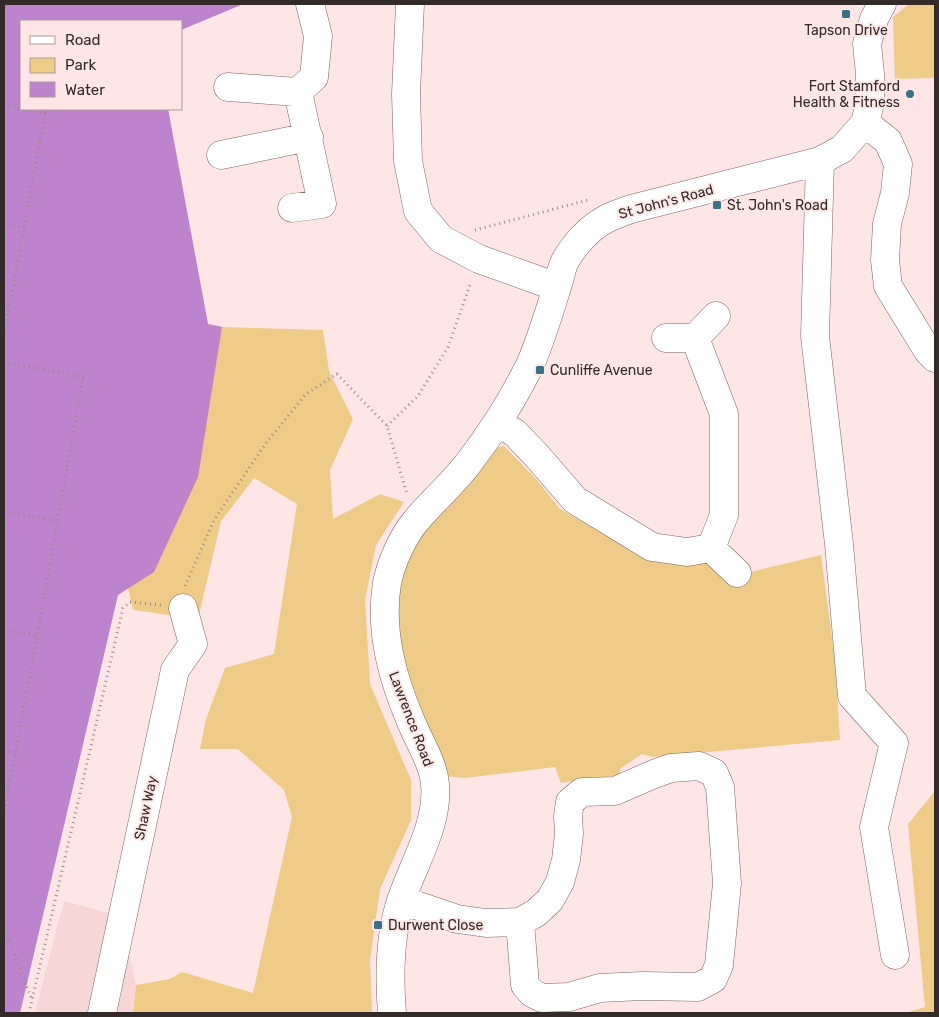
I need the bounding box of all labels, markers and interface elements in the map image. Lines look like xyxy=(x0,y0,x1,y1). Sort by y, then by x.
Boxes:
marker: Tapson Drive xyxy=(840,8,852,20)
legend xyxy=(20,20,182,110)
place label: Tapson Drive xyxy=(804,22,888,39)
text: Road xyxy=(65,31,101,49)
text: Park xyxy=(65,56,96,74)
place label: Fort Stamford Health & Fitness xyxy=(793,78,900,111)
text: Water xyxy=(65,81,105,99)
marker: Fort Stamford Health & Fitness xyxy=(904,88,916,100)
street label: St John's Road xyxy=(617,181,715,223)
place label: St. John's Road xyxy=(727,197,828,214)
marker: St. John's Road xyxy=(711,199,723,211)
place label: Cunliffe Avenue xyxy=(550,362,653,379)
marker: Cunliffe Avenue xyxy=(534,364,546,376)
street label: Lawrence Road xyxy=(385,669,437,769)
street label: Shaw Way xyxy=(131,774,161,842)
place label: Durwent Close xyxy=(388,917,483,934)
marker: Durwent Close xyxy=(372,919,384,931)

